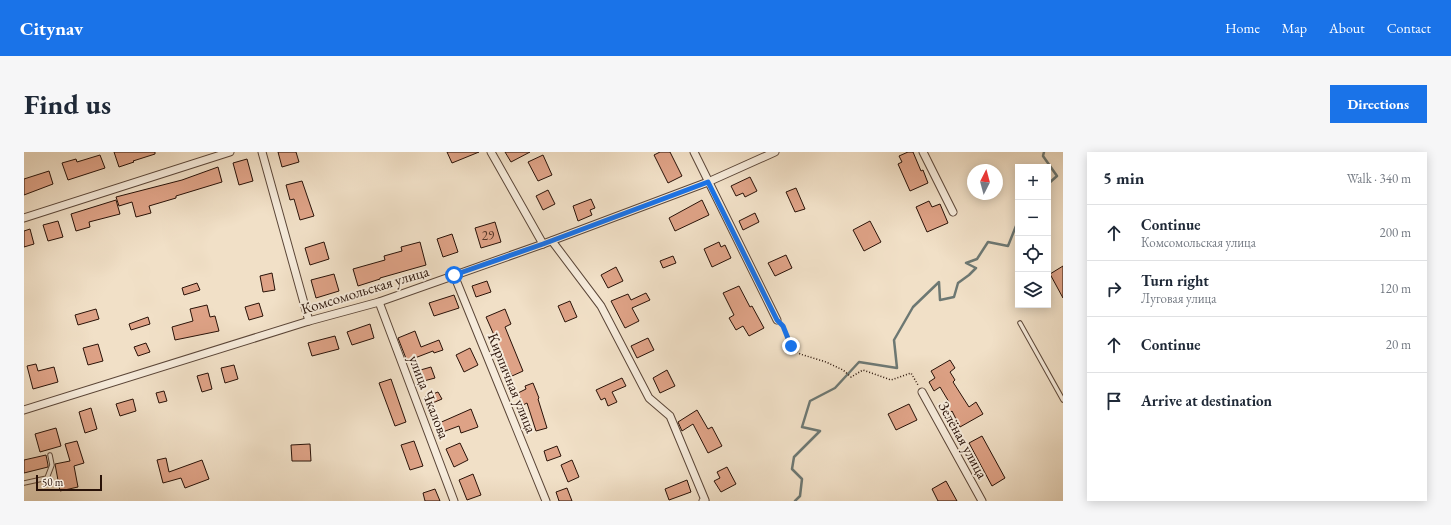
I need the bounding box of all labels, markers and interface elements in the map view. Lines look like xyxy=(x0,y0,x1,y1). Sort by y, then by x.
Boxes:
text: Citynav xyxy=(20,16,83,41)
text: Home xyxy=(1225,19,1260,37)
text: Map xyxy=(1282,19,1307,37)
text: About xyxy=(1329,19,1365,37)
text: Contact xyxy=(1387,19,1431,37)
button: Directions xyxy=(1330,85,1427,123)
text: Find us xyxy=(24,86,111,122)
north arrow xyxy=(967,164,1003,200)
map controls xyxy=(1015,164,1051,308)
button: + xyxy=(1015,164,1051,200)
text: 5 min xyxy=(1103,167,1144,189)
text: Walk · 340 m xyxy=(1347,170,1411,187)
button: − xyxy=(1015,200,1051,236)
text: Continue xyxy=(1141,215,1201,234)
icon: ahead xyxy=(1103,222,1125,244)
text: 200 m xyxy=(1380,224,1411,241)
house number: 29 xyxy=(482,227,495,244)
text: Комсомольская улица xyxy=(1141,234,1256,251)
button: locate xyxy=(1015,236,1051,272)
street label: Комсомольская улица xyxy=(299,261,431,318)
route start xyxy=(445,266,463,284)
text: Turn right xyxy=(1141,271,1209,290)
button: layers xyxy=(1015,272,1051,308)
icon: right xyxy=(1103,278,1125,300)
text: 120 m xyxy=(1380,280,1411,297)
text: Луговая улица xyxy=(1141,290,1216,307)
street label: Кирпичная улица xyxy=(484,330,541,436)
icon: ahead xyxy=(1103,334,1125,356)
text: Continue xyxy=(1141,335,1201,354)
text: 20 m xyxy=(1386,336,1411,353)
route end xyxy=(782,337,800,355)
street label: улица Чкалова xyxy=(405,352,454,441)
icon: arrive xyxy=(1103,390,1125,412)
text: Arrive at destination xyxy=(1141,391,1272,410)
street label: Зелёная улица xyxy=(934,398,992,482)
scale bar xyxy=(36,473,102,492)
text: 50 m xyxy=(42,475,63,489)

